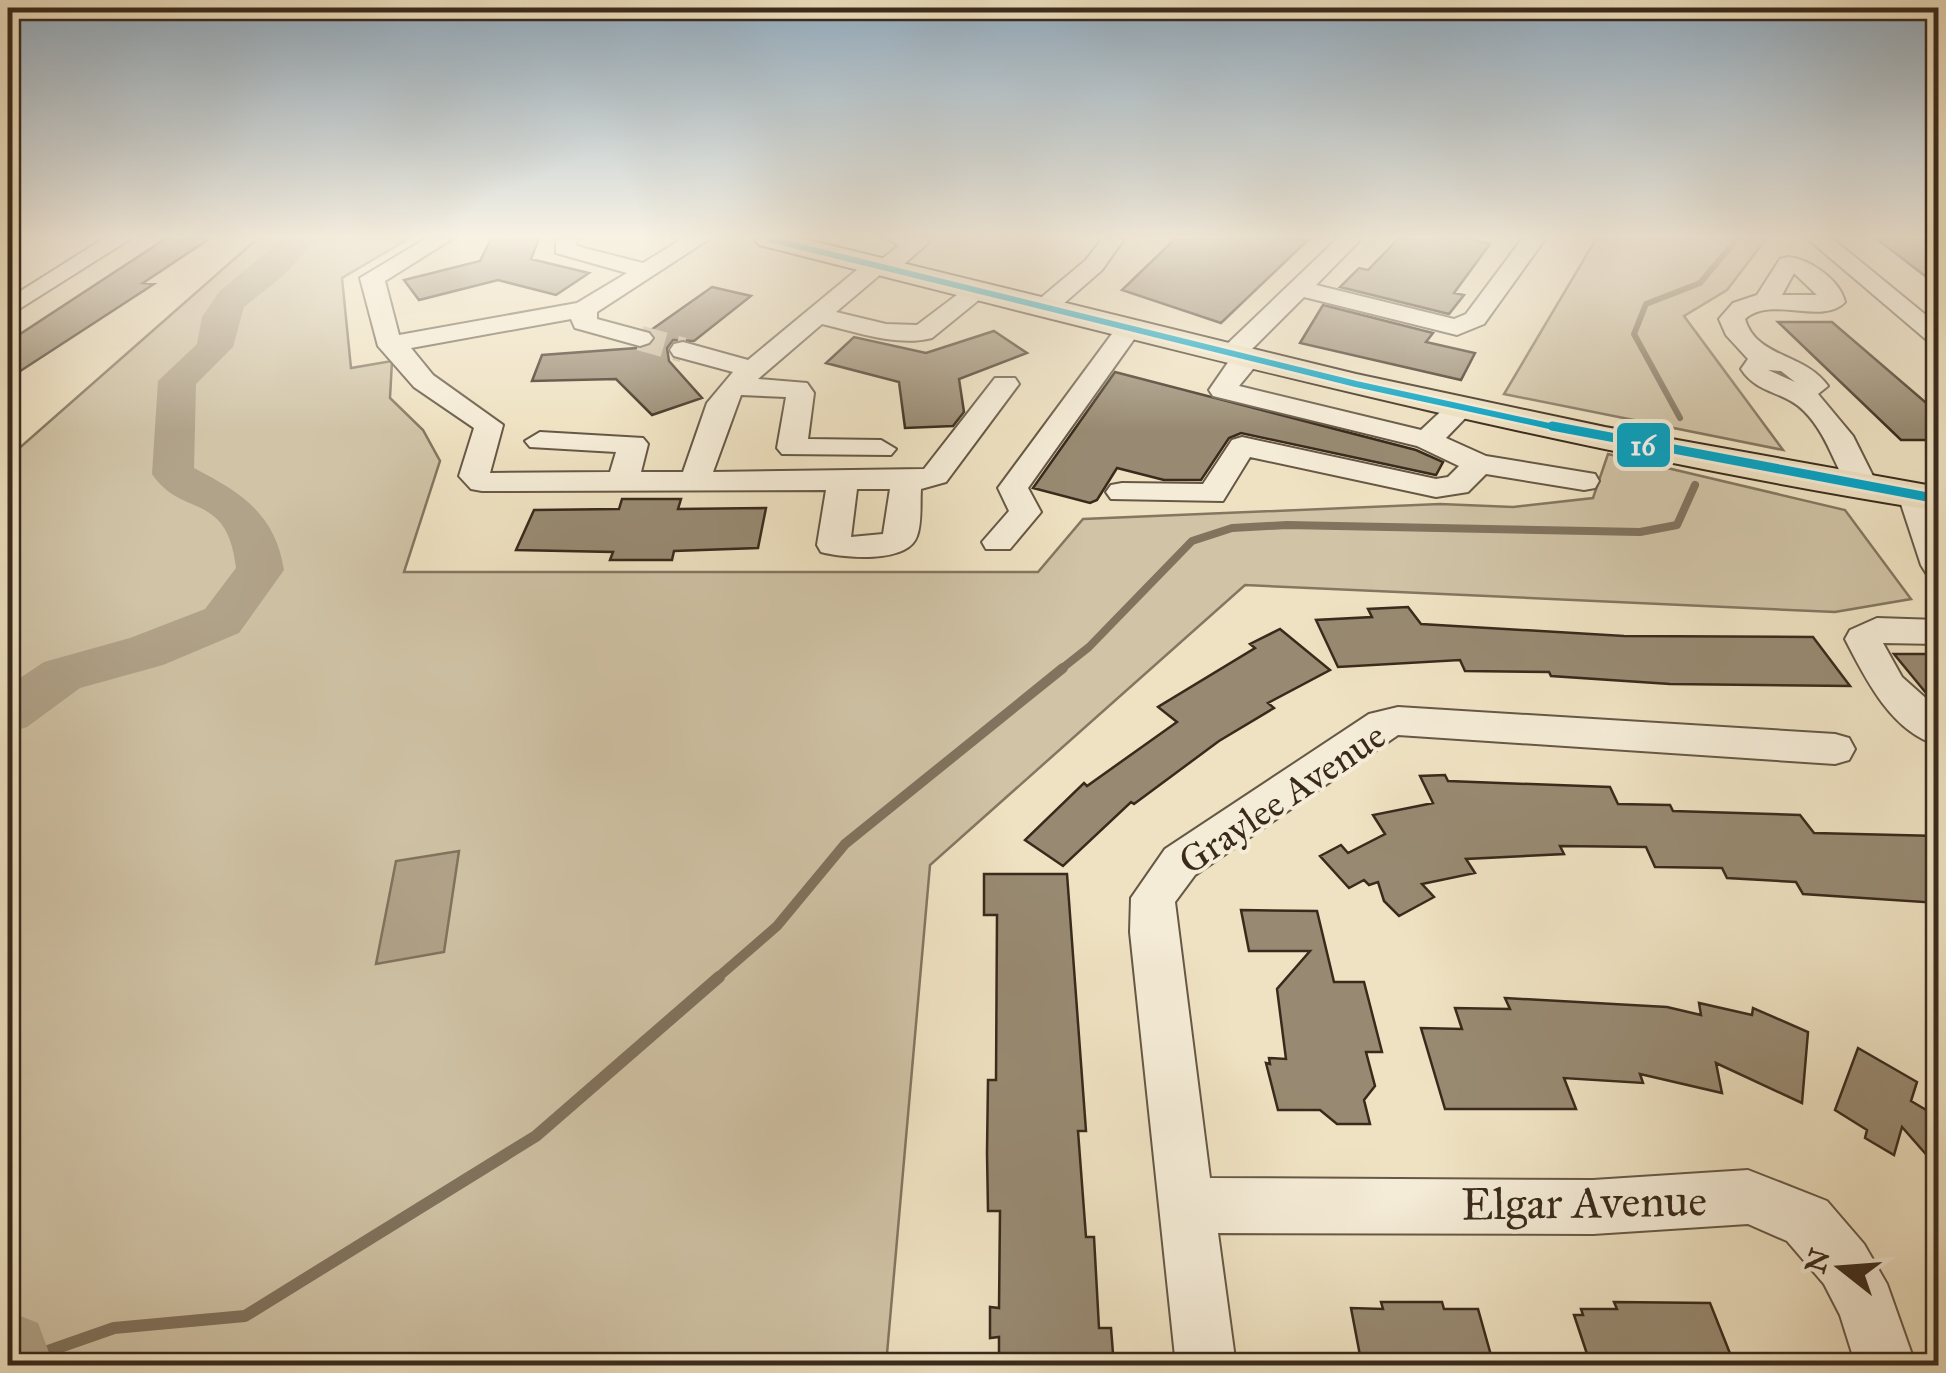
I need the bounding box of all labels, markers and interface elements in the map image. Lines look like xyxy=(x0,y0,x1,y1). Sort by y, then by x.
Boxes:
line badge: 16 xyxy=(1615,421,1672,469)
text: 16 xyxy=(1630,428,1657,463)
street label: Graylee Avenue xyxy=(1170,712,1394,884)
street label: Elgar Avenue xyxy=(1460,1172,1708,1232)
north arrow xyxy=(1791,1218,1891,1318)
text: N xyxy=(1797,1244,1838,1277)

